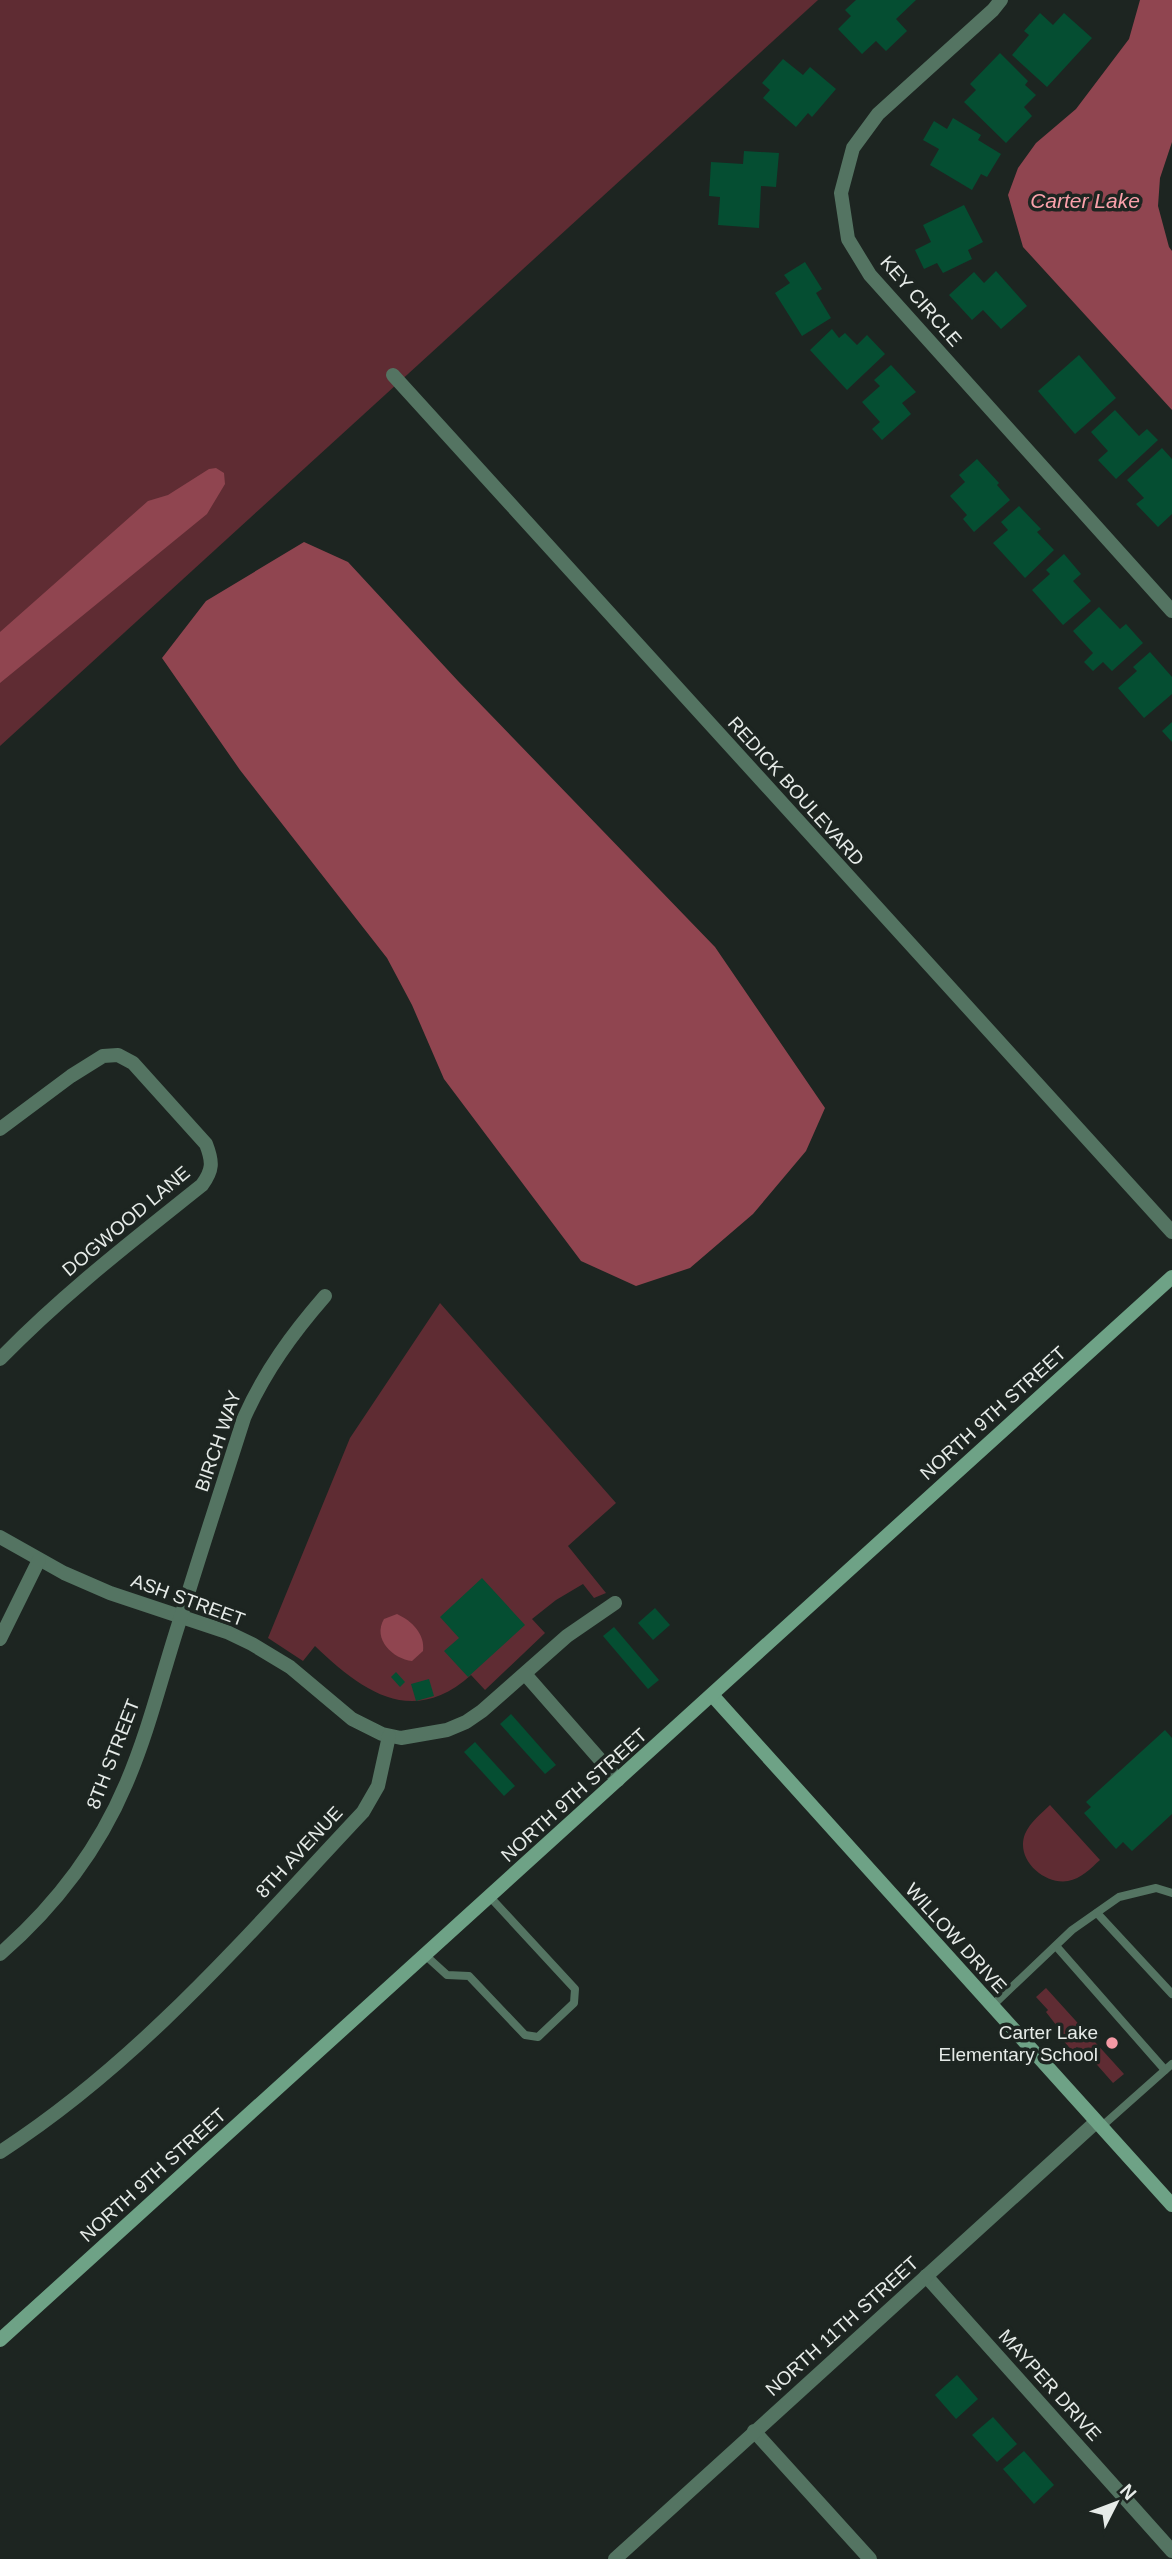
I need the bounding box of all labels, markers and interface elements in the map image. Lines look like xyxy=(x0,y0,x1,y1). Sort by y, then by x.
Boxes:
water label: Carter Lake xyxy=(1030,189,1140,212)
street label: KEY CIRCLE xyxy=(876,252,966,350)
street label: REDICK BOULEVARD xyxy=(724,712,868,870)
street label: DOGWOOD LANE xyxy=(58,1162,194,1280)
street label: NORTH 9TH STREET xyxy=(916,1342,1070,1484)
street label: BIRCH WAY xyxy=(191,1387,245,1494)
street label: ASH STREET xyxy=(128,1570,248,1630)
street label: 8TH STREET xyxy=(82,1696,144,1812)
street label: NORTH 9TH STREET xyxy=(497,1724,651,1866)
street label: 8TH AVENUE xyxy=(251,1802,347,1902)
street label: WILLOW DRIVE xyxy=(901,1879,1011,1997)
place label: Carter Lake Elementary School xyxy=(939,2022,1098,2065)
marker: Carter Lake Elementary School xyxy=(1104,2035,1120,2051)
street label: NORTH 9TH STREET xyxy=(76,2104,230,2246)
street label: NORTH 11TH STREET xyxy=(761,2252,923,2400)
street label: MAYPER DRIVE xyxy=(995,2325,1105,2445)
north arrow xyxy=(1081,2468,1151,2538)
text: N xyxy=(1116,2480,1141,2504)

